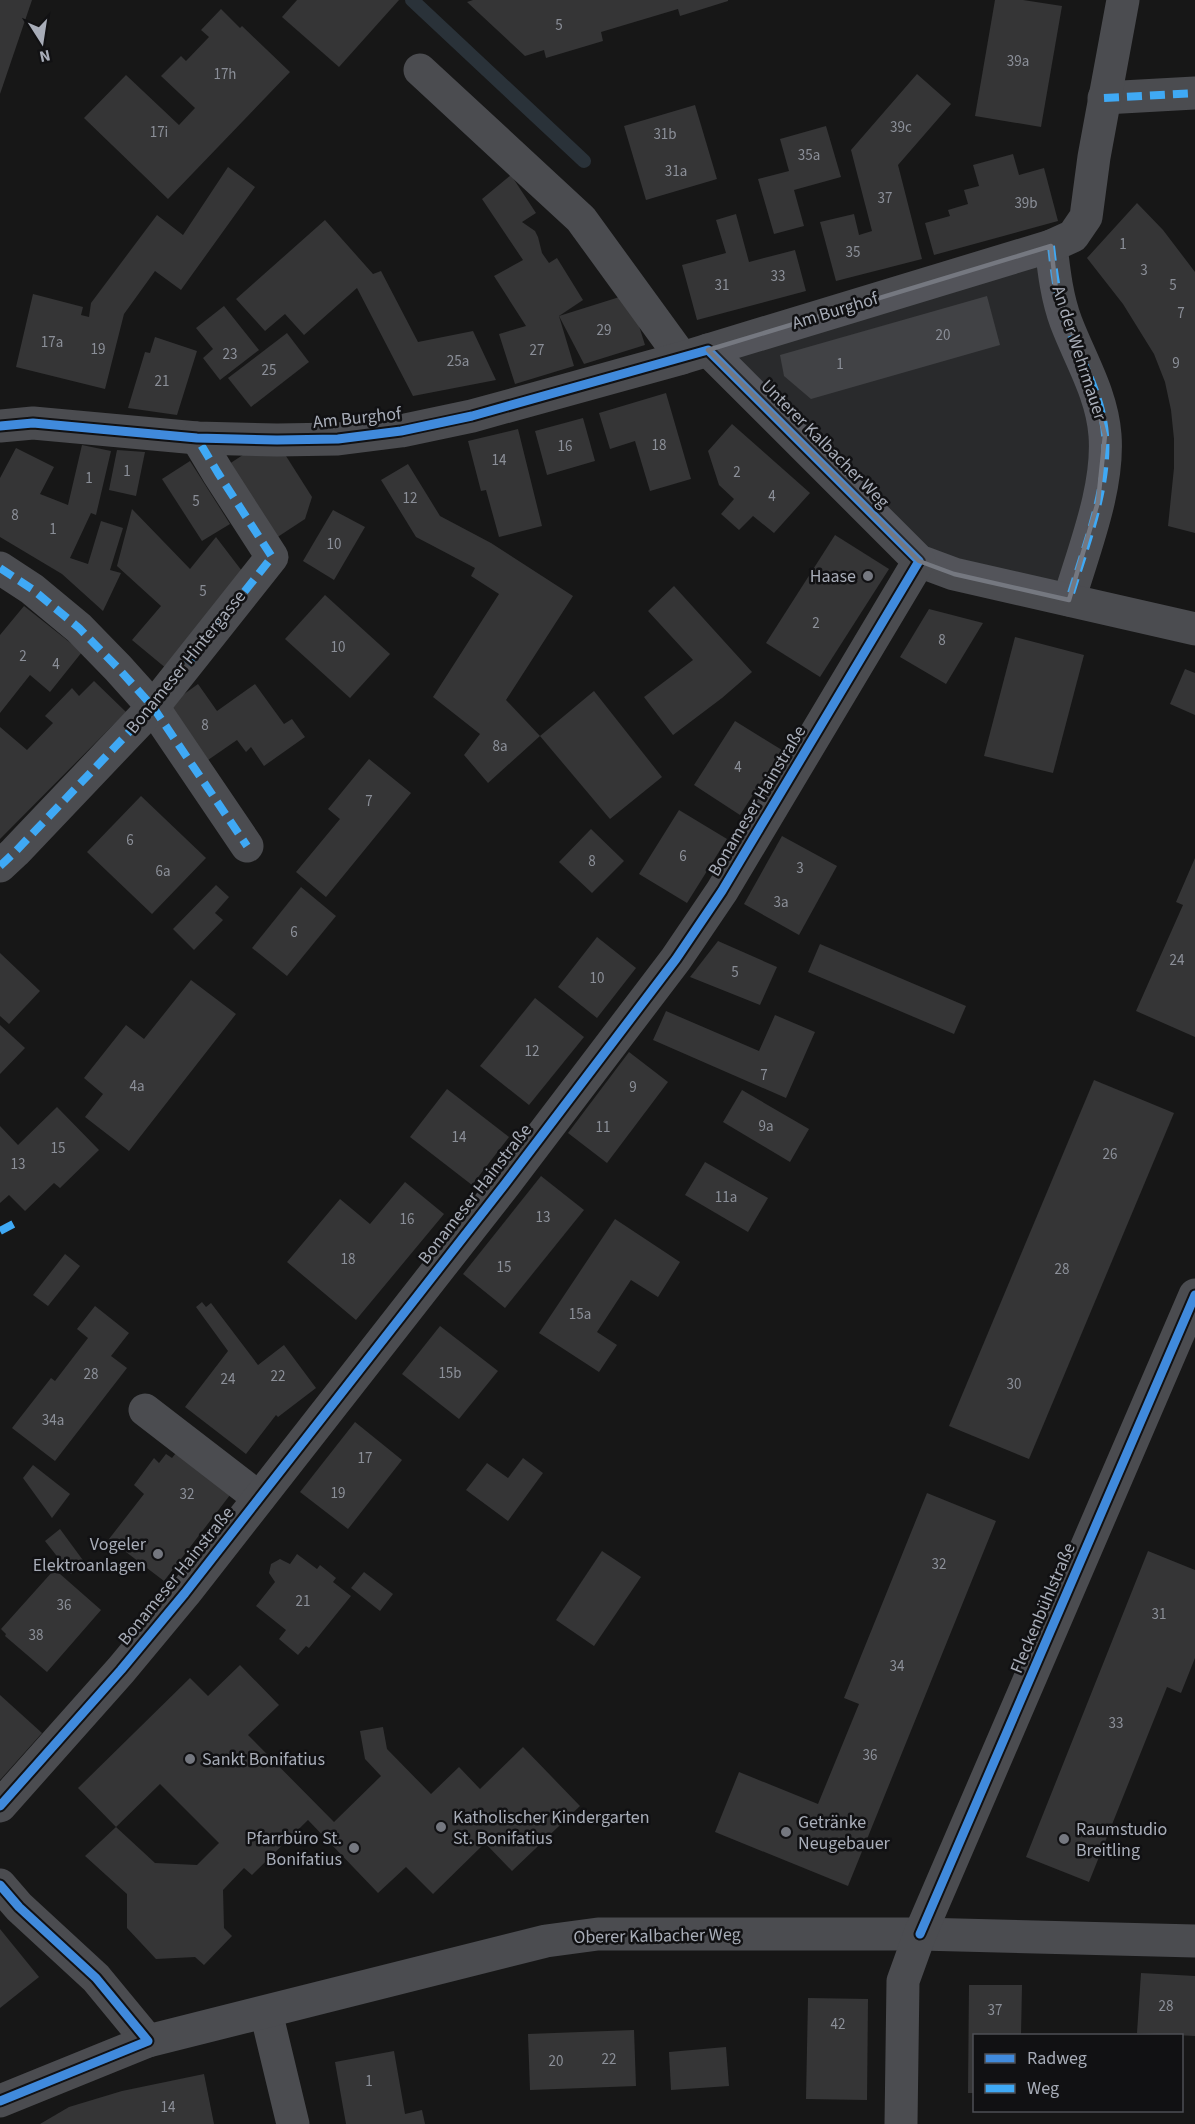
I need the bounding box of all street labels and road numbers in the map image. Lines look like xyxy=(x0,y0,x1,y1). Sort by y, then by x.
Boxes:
street label: An der Wehrmauer xyxy=(1045,283,1113,424)
street label: Am Burghof xyxy=(789,286,882,336)
street label: Unterer Kalbacher Weg xyxy=(755,374,895,514)
street label: Am Burghof xyxy=(312,401,403,435)
street label: Bonameser Hintergasse xyxy=(120,585,252,739)
street label: Bonameser Hainstraße xyxy=(702,721,812,881)
street label: Bonameser Hainstraße xyxy=(412,1118,538,1269)
street label: Bonameser Hainstraße xyxy=(112,1501,240,1651)
street label: Fleckenbühlstraße xyxy=(1004,1539,1082,1677)
street label: Oberer Kalbacher Weg xyxy=(573,1922,741,1950)

